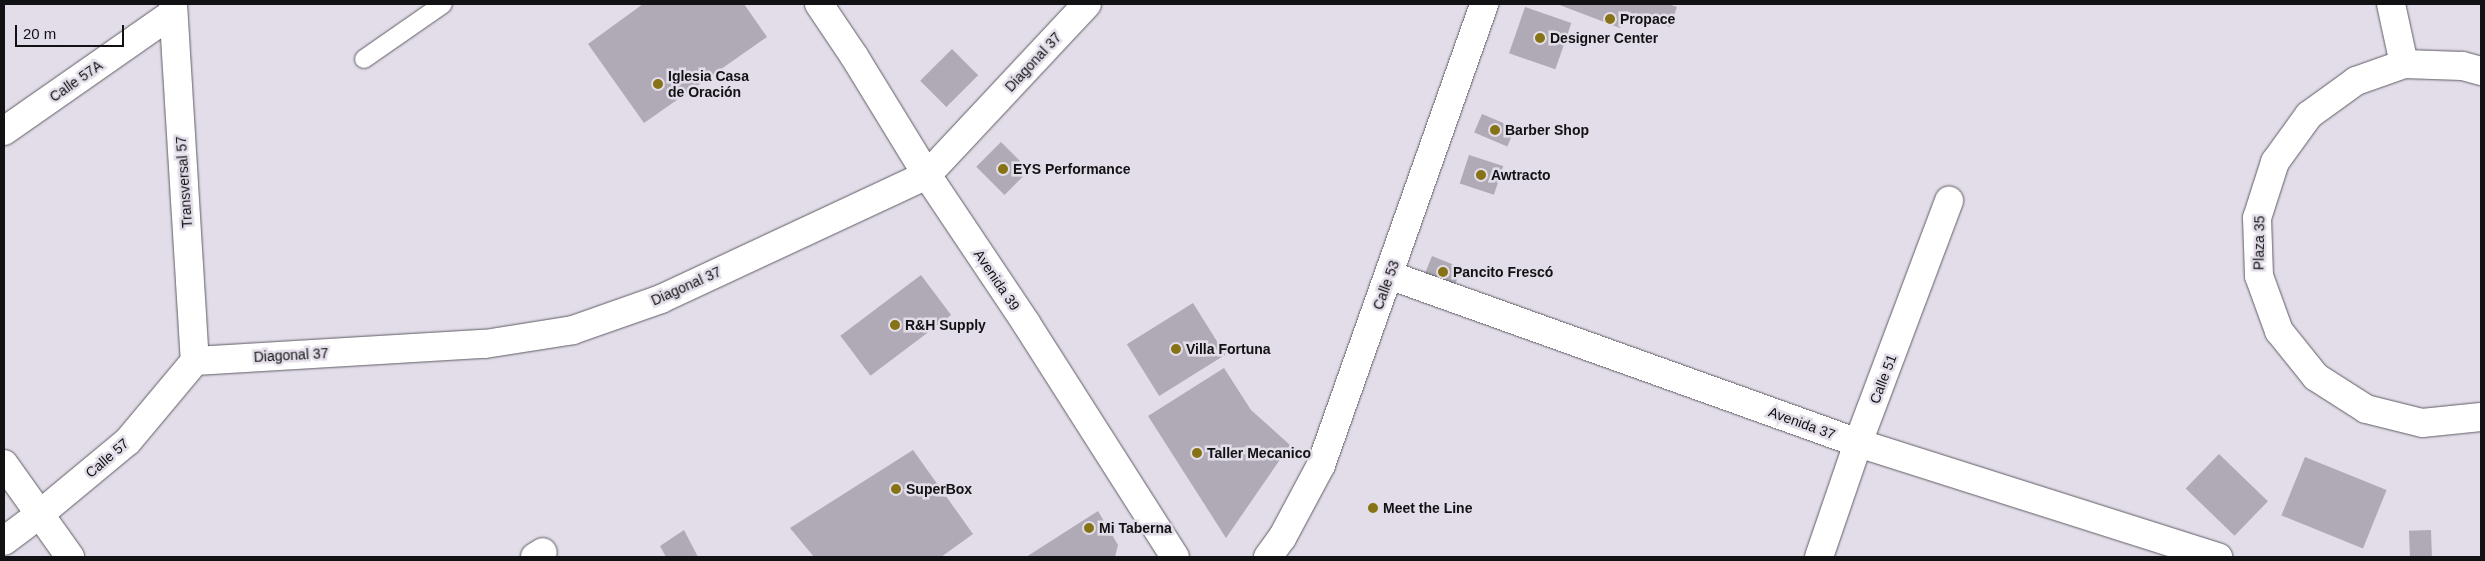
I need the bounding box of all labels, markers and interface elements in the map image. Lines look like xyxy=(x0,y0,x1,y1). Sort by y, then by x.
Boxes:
place label: Propace xyxy=(1620,11,1675,27)
marker: Propace xyxy=(1604,13,1616,25)
scale bar xyxy=(18,15,126,47)
text: 20 m xyxy=(23,25,56,42)
street label: Diagonal 37 xyxy=(1001,29,1065,95)
place label: Designer Center xyxy=(1550,30,1658,46)
marker: Designer Center xyxy=(1534,32,1546,44)
street label: Calle 57A xyxy=(46,57,106,105)
place label: Iglesia Casa de Oración xyxy=(668,68,749,100)
marker: Iglesia Casa de Oración xyxy=(652,78,664,90)
place label: Barber Shop xyxy=(1505,122,1589,138)
marker: Barber Shop xyxy=(1489,124,1501,136)
street label: Transversal 57 xyxy=(172,135,196,229)
place label: EYS Performance xyxy=(1013,161,1130,177)
marker: EYS Performance xyxy=(997,163,1009,175)
place label: Awtracto xyxy=(1491,167,1551,183)
marker: Awtracto xyxy=(1475,169,1487,181)
street label: Plaza 35 xyxy=(2250,216,2268,270)
street label: Avenida 39 xyxy=(971,246,1023,314)
street label: Calle 53 xyxy=(1369,258,1403,312)
street label: Diagonal 37 xyxy=(648,263,724,309)
place label: Pancito Frescó xyxy=(1453,264,1553,280)
marker: Pancito Frescó xyxy=(1437,266,1449,278)
place label: R&H Supply xyxy=(905,317,986,333)
marker: R&H Supply xyxy=(889,319,901,331)
place label: Villa Fortuna xyxy=(1186,341,1271,357)
marker: Villa Fortuna xyxy=(1170,343,1182,355)
street label: Diagonal 37 xyxy=(253,345,329,365)
street label: Calle 51 xyxy=(1866,352,1900,406)
street label: Avenida 37 xyxy=(1766,403,1838,443)
street label: Calle 57 xyxy=(82,435,132,481)
place label: Taller Mecanico xyxy=(1207,445,1311,461)
marker: Taller Mecanico xyxy=(1191,447,1203,459)
place label: SuperBox xyxy=(906,481,972,497)
marker: SuperBox xyxy=(890,483,902,495)
place label: Meet the Line xyxy=(1383,500,1472,516)
marker: Meet the Line xyxy=(1367,502,1379,514)
place label: Mi Taberna xyxy=(1099,520,1172,536)
marker: Mi Taberna xyxy=(1083,522,1095,534)

